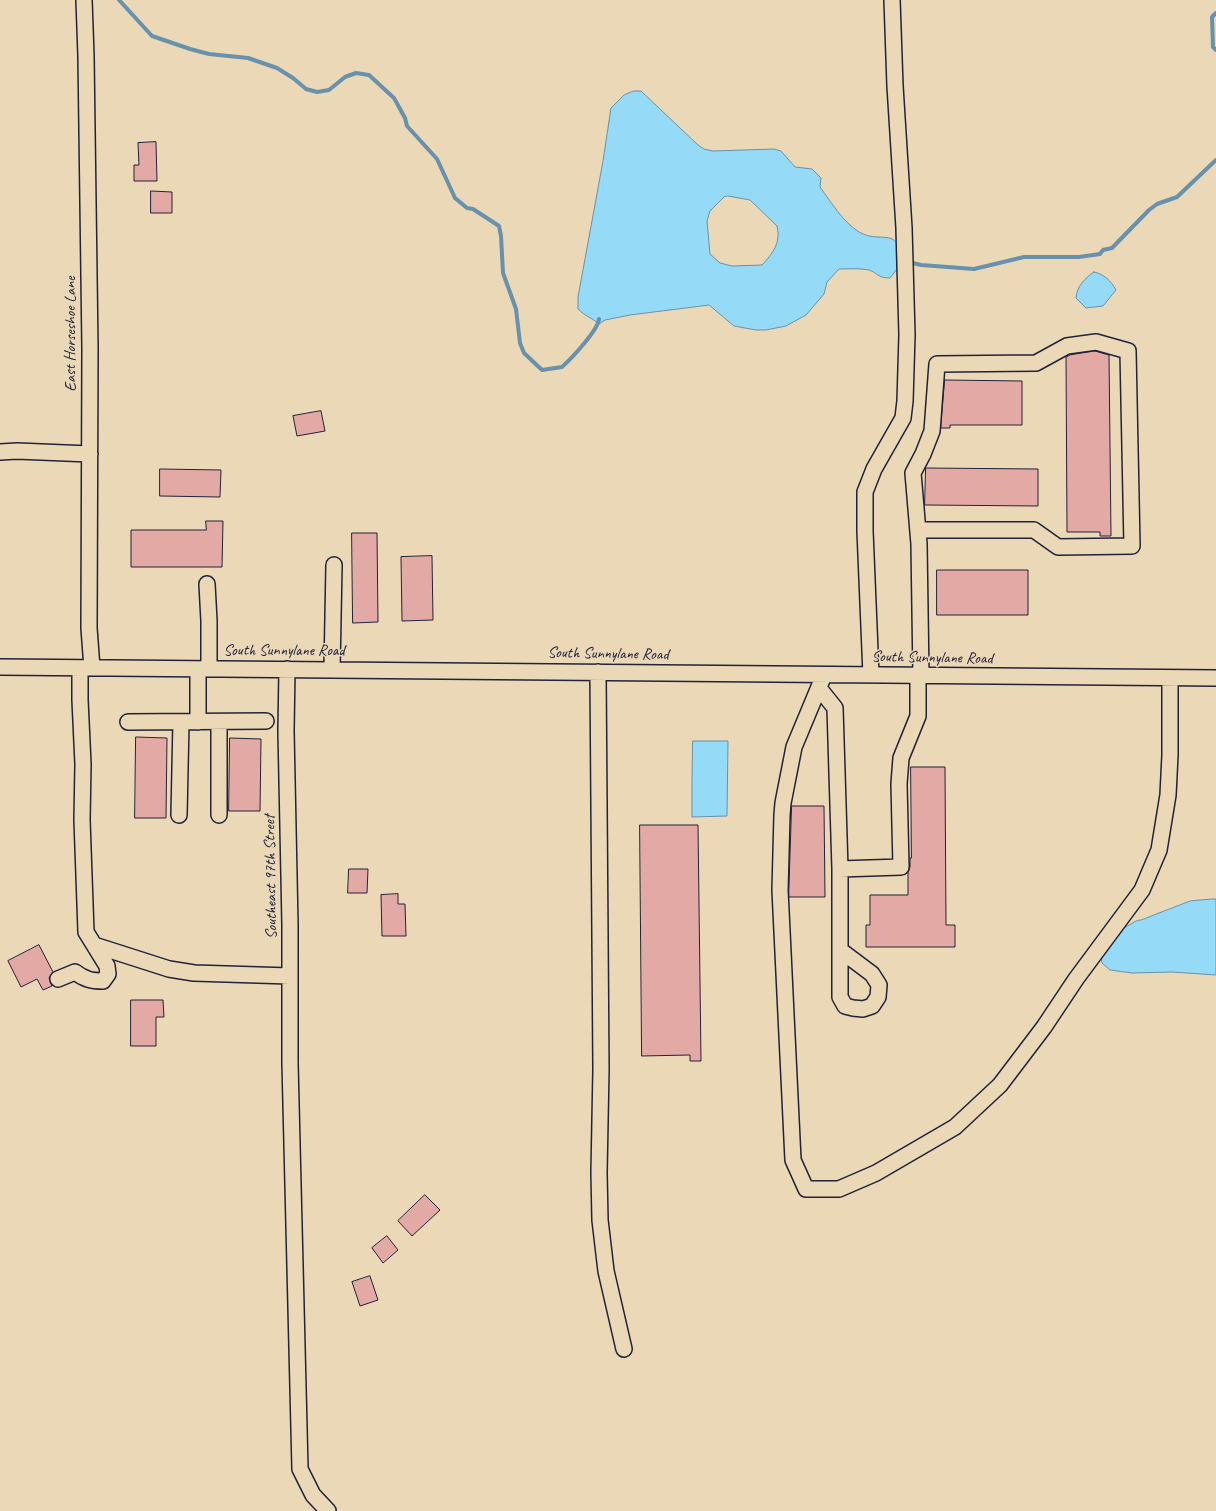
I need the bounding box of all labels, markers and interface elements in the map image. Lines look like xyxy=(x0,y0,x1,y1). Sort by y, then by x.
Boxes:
street label: East Horseshoe Lane xyxy=(61,277,81,391)
street label: South Sunnylane Road xyxy=(223,641,345,661)
street label: South Sunnylane Road xyxy=(547,643,669,665)
street label: South Sunnylane Road xyxy=(871,647,993,669)
street label: Southeast 97th Street xyxy=(260,815,282,939)

